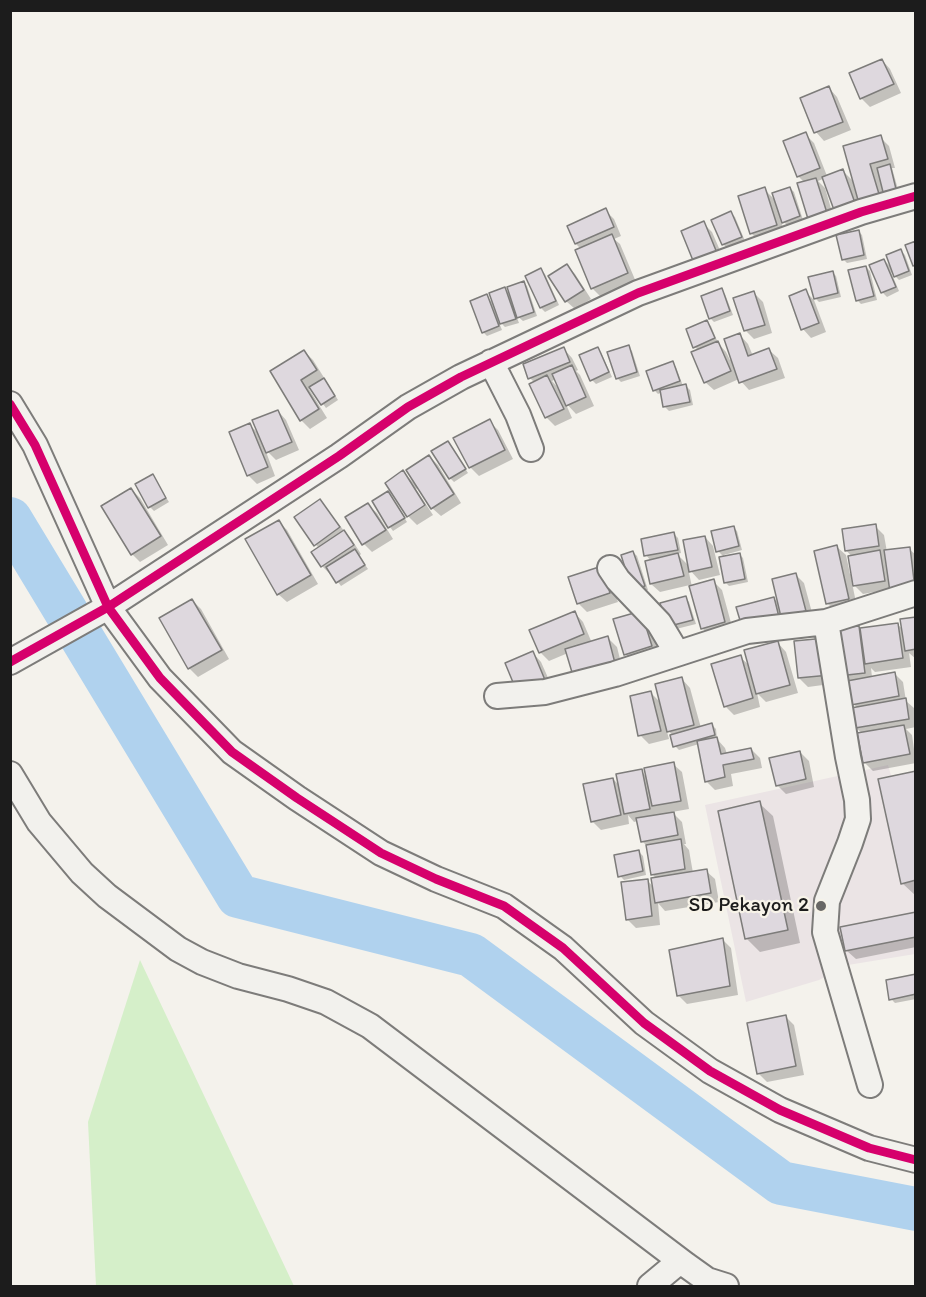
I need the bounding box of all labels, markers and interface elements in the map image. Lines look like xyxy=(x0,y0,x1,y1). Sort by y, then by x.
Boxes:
place label: SD Pekayon 2 xyxy=(688,893,809,919)
marker: SD Pekayon 2 xyxy=(814,899,828,913)

